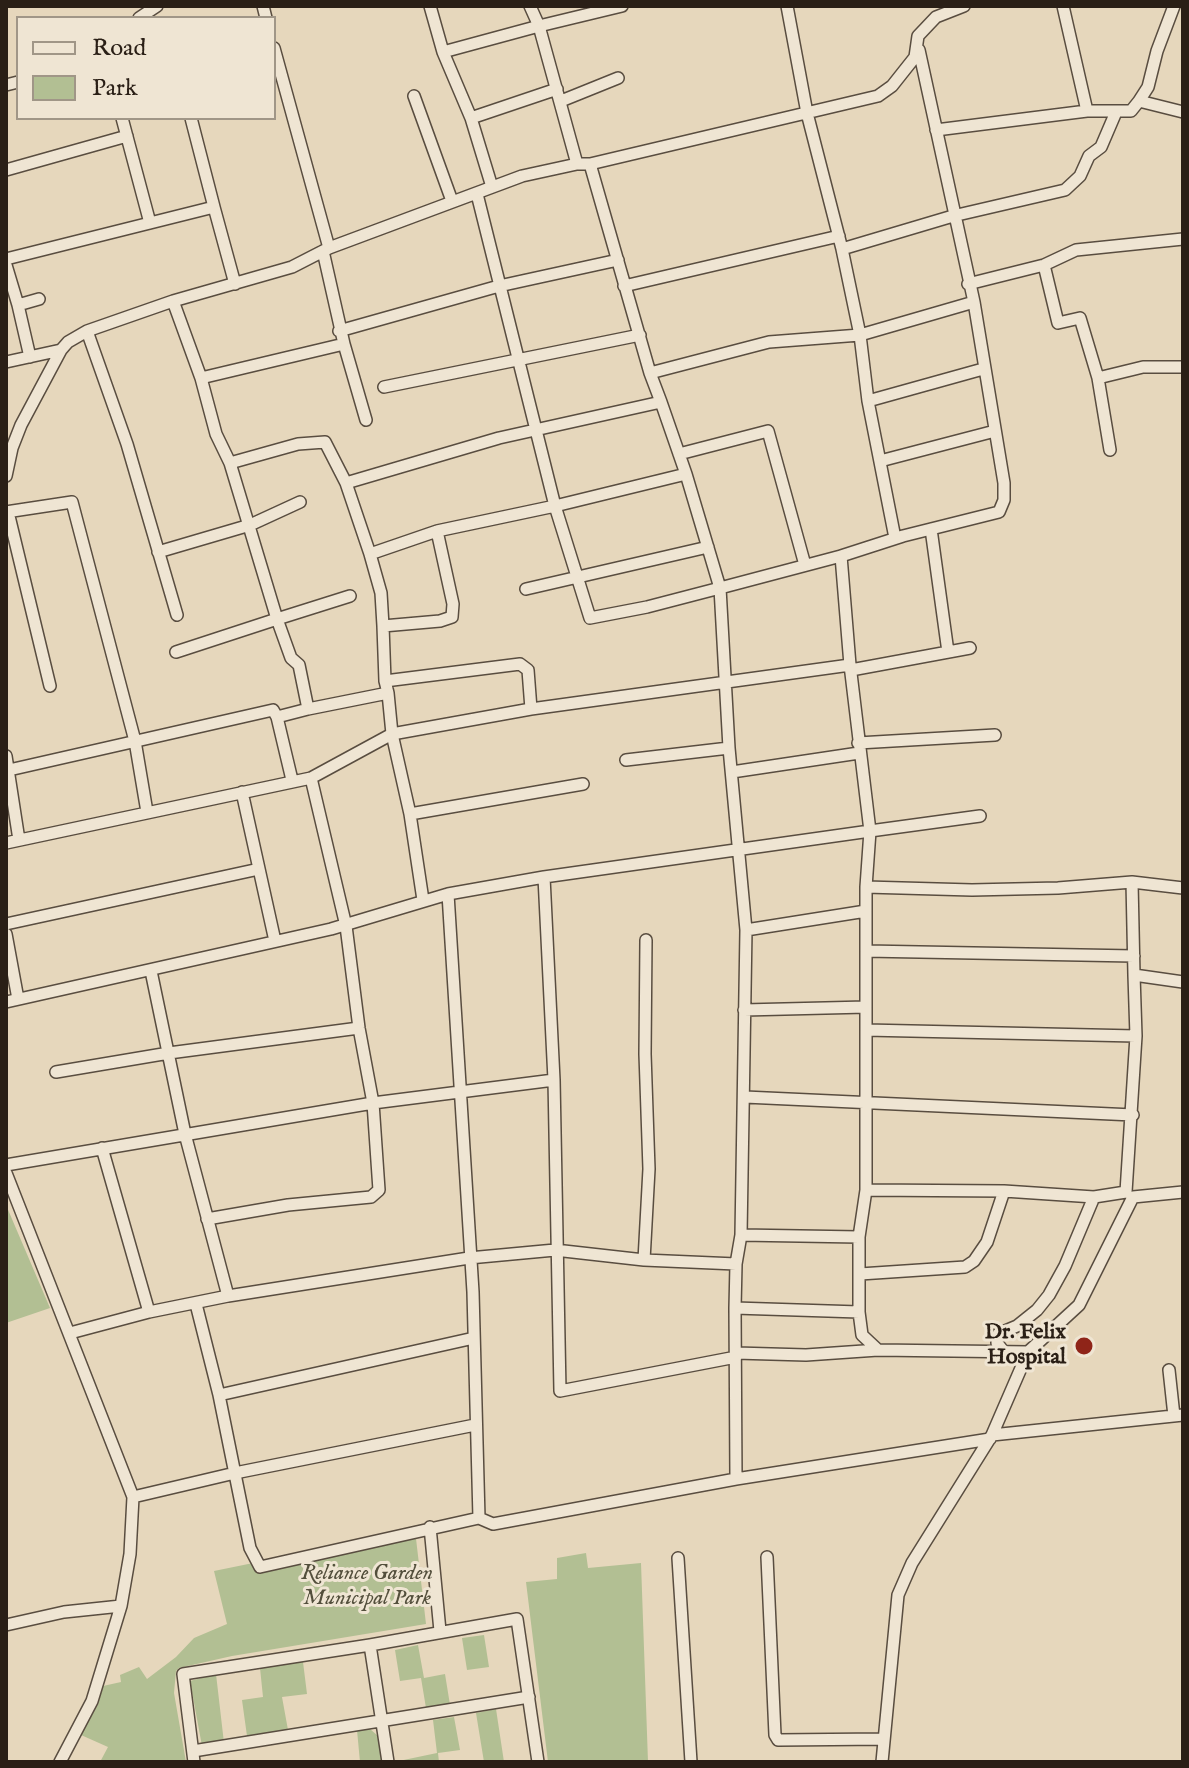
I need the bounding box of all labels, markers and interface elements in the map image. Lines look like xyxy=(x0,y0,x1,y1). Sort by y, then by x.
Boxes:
legend xyxy=(16,16,276,120)
text: Road xyxy=(92,33,146,64)
text: Park xyxy=(92,73,138,104)
place label: Dr. Felix Hospital xyxy=(984,1320,1066,1372)
marker: Dr. Felix Hospital xyxy=(1073,1335,1095,1357)
park label: Reliance Garden Municipal Park xyxy=(301,1561,433,1612)

